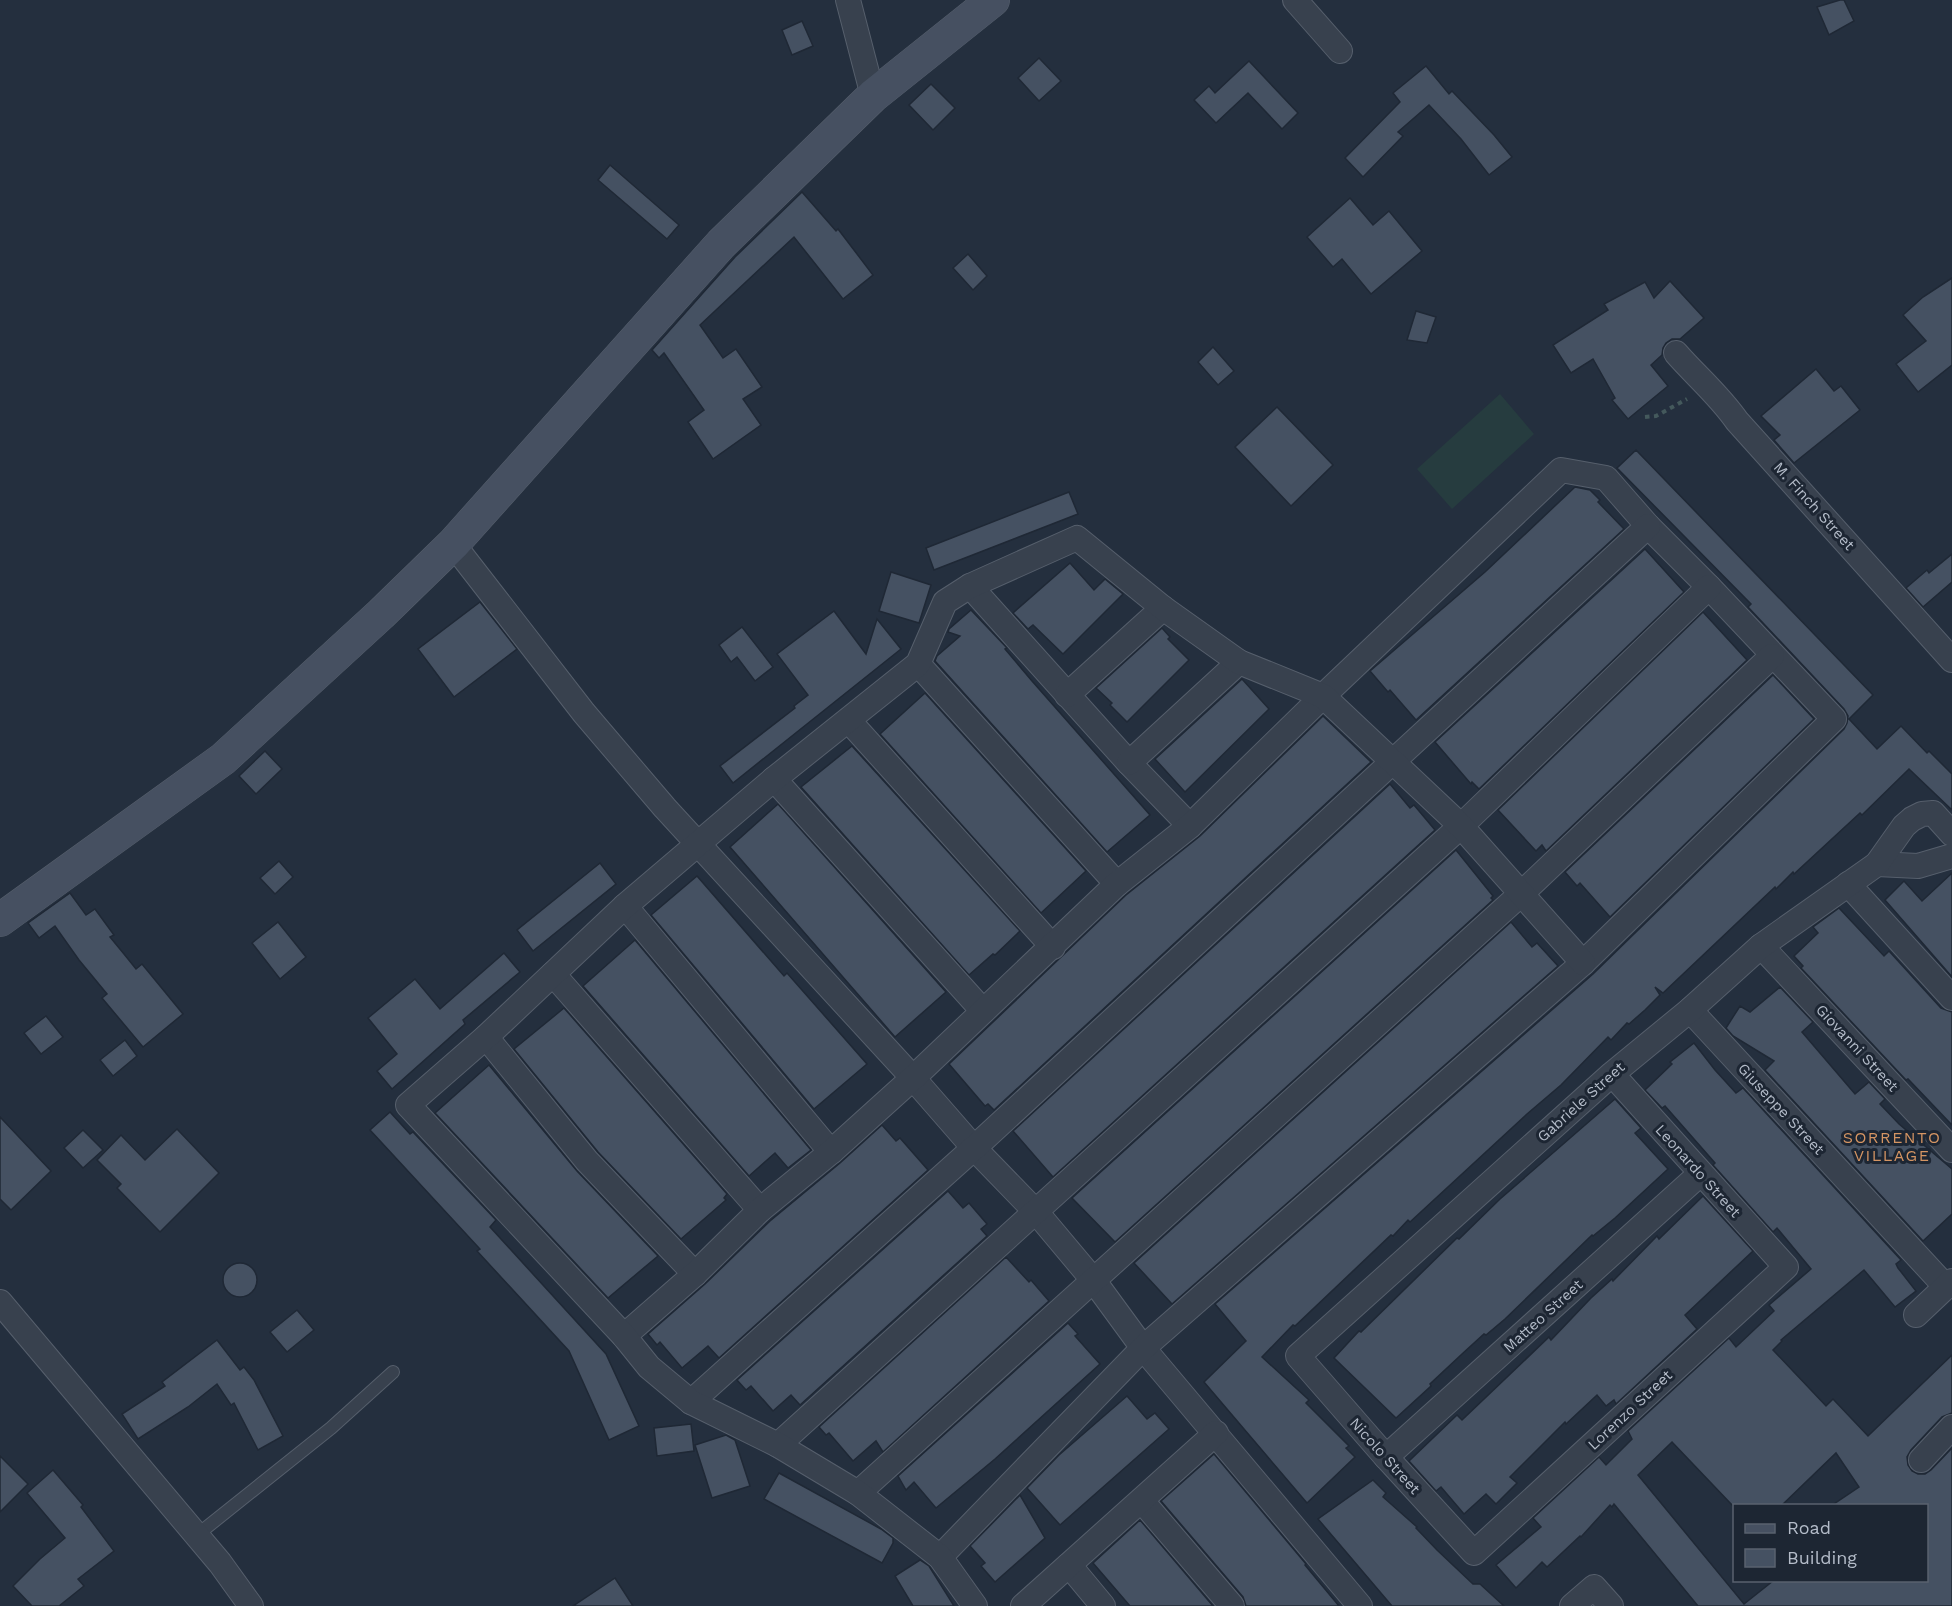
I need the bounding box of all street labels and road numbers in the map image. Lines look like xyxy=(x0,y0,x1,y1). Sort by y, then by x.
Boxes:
street label: M. Finch Street xyxy=(1770,458,1859,554)
street label: Giovanni Street xyxy=(1812,1001,1903,1096)
street label: Gabriele Street xyxy=(1534,1058,1629,1146)
street label: Giuseppe Street xyxy=(1734,1060,1828,1159)
street label: Leonardo Street xyxy=(1652,1121,1745,1222)
street label: Matteo Street xyxy=(1500,1275,1587,1356)
street label: Lorenzo Street xyxy=(1584,1366,1676,1454)
street label: Nicolo Street xyxy=(1346,1414,1424,1498)

